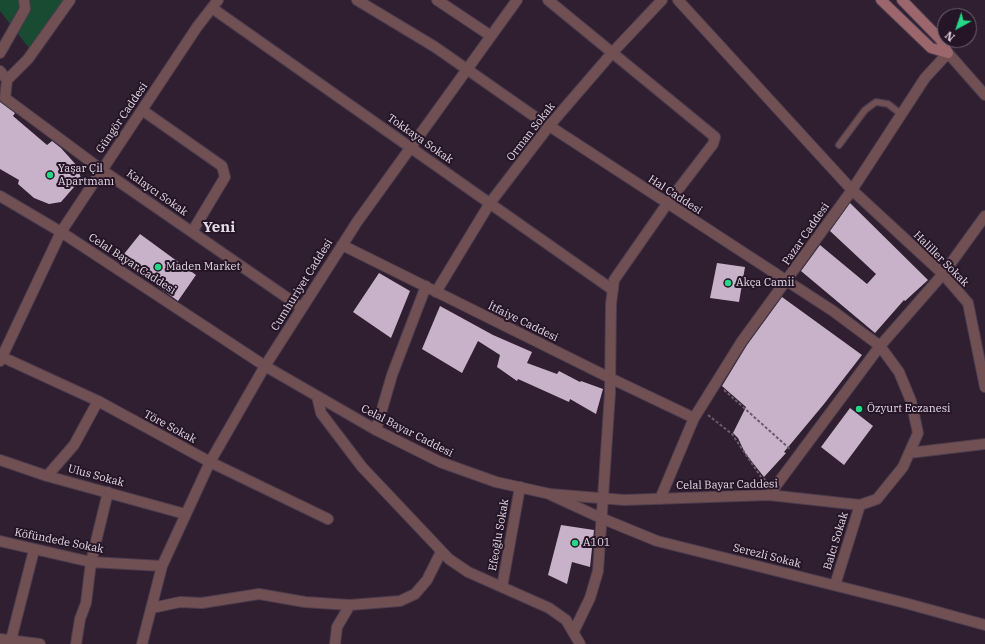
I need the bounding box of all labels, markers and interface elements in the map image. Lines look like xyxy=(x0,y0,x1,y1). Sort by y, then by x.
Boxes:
north arrow xyxy=(937,8,977,48)
text: N xyxy=(942,28,958,45)
street label: Güngör Caddesi xyxy=(93,80,151,156)
street label: Orman Sokak xyxy=(504,100,558,164)
street label: Tokkaya Sokak xyxy=(384,111,456,167)
place label: Yaşar Çil Apartmanı xyxy=(58,162,114,188)
street label: Kalaycı Sokak xyxy=(124,167,190,219)
marker: Yaşar Çil Apartmanı xyxy=(45,170,55,180)
street label: Hal Caddesi xyxy=(646,173,704,217)
street label: Pazar Caddesi xyxy=(780,200,832,268)
district label: Yeni xyxy=(203,219,235,237)
street label: Haliller Sokak xyxy=(911,229,971,289)
street label: Celal Bayar Caddesi xyxy=(86,231,178,297)
street label: Cumhuriyet Caddesi xyxy=(268,237,336,333)
place label: Maden Market xyxy=(166,260,240,274)
marker: Maden Market xyxy=(153,262,163,272)
place label: Akça Camii xyxy=(736,276,794,290)
marker: Akça Camii xyxy=(723,278,733,288)
street label: İtfaiye Caddesi xyxy=(486,299,560,345)
street label: Celal Bayar Caddesi xyxy=(359,402,455,460)
place label: Özyurt Eczanesi xyxy=(867,402,951,416)
marker: Özyurt Eczanesi xyxy=(854,404,864,414)
street label: Töre Sokak xyxy=(141,408,199,446)
street label: Ulus Sokak xyxy=(66,462,126,490)
street label: Celal Bayar Caddesi xyxy=(676,478,778,492)
street label: Efeoğlu Sokak xyxy=(486,498,512,572)
street label: Balcı Sokak xyxy=(821,510,851,572)
street label: Köfündede Sokak xyxy=(13,526,105,556)
place label: A101 xyxy=(583,536,610,550)
marker: A101 xyxy=(570,538,580,548)
street label: Serezli Sokak xyxy=(732,541,802,571)

